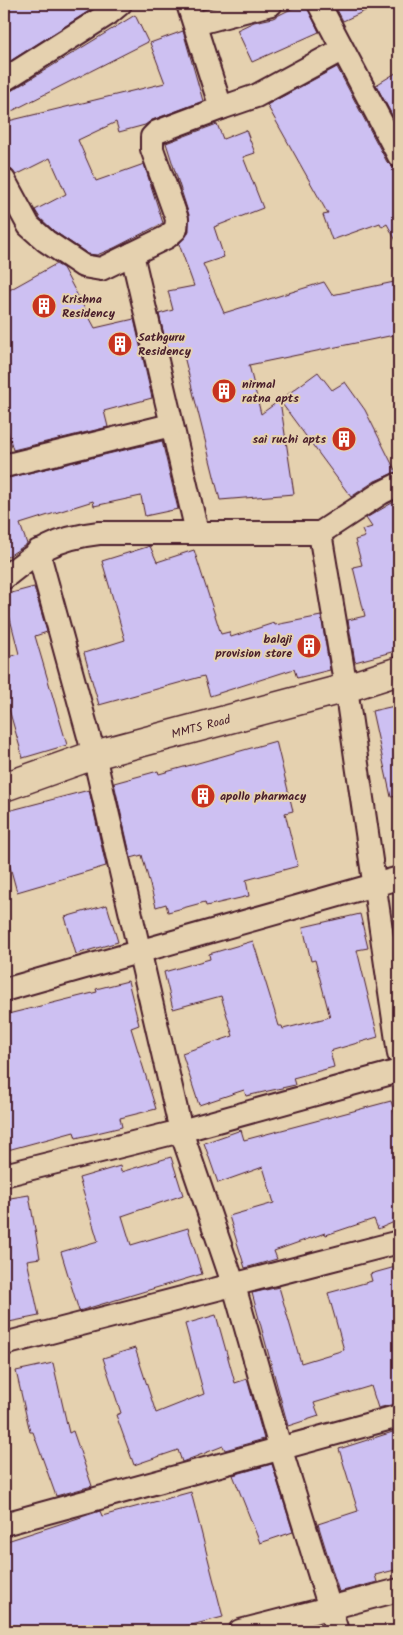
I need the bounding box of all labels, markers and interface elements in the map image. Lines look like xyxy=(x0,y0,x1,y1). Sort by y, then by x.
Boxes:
place label: Krishna Residency xyxy=(62,290,116,323)
building icon: Krishna Residency xyxy=(31,293,57,319)
place label: Sathguru Residency xyxy=(138,328,192,361)
building icon: Sathguru Residency xyxy=(107,331,133,357)
place label: nirmal ratna apts xyxy=(242,375,299,408)
building icon: nirmal ratna apts xyxy=(211,378,237,404)
building icon: sai ruchi apts xyxy=(331,426,357,452)
place label: sai ruchi apts xyxy=(252,430,326,449)
place label: balaji provision store xyxy=(214,630,293,663)
building icon: balaji provision store xyxy=(296,633,322,659)
street label: MMTS Road xyxy=(169,709,233,744)
building icon: apollo pharmacy xyxy=(190,783,216,809)
place label: apollo pharmacy xyxy=(220,787,307,806)

